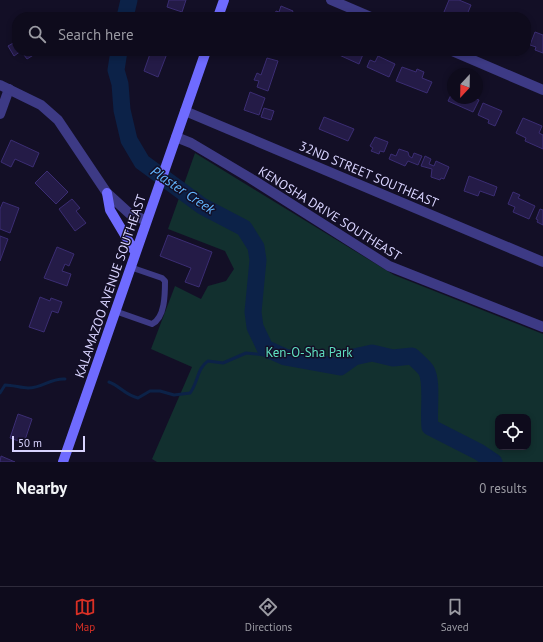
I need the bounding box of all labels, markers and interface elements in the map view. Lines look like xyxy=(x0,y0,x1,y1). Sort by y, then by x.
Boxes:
search box xyxy=(12,12,531,56)
icon: search xyxy=(26,23,48,45)
text: Search here xyxy=(58,25,134,44)
north arrow xyxy=(447,68,483,104)
street label: 32ND STREET SOUTHEAST xyxy=(297,137,441,212)
water label: Plaster Creek xyxy=(147,162,219,218)
street label: KENOSHA DRIVE SOUTHEAST xyxy=(255,162,404,264)
street label: KALAMAZOO AVENUE SOUTHEAST xyxy=(71,192,150,380)
park label: Ken-O-Sha Park xyxy=(265,344,353,361)
map controls xyxy=(495,414,531,450)
button: locate xyxy=(495,414,531,450)
scale bar xyxy=(12,434,85,453)
text: 50 m xyxy=(18,436,42,450)
text: Nearby xyxy=(16,477,67,499)
text: 0 results xyxy=(479,480,527,497)
tab: Map xyxy=(74,596,96,634)
tab: Directions xyxy=(245,596,292,634)
tab: Saved xyxy=(441,596,469,634)

